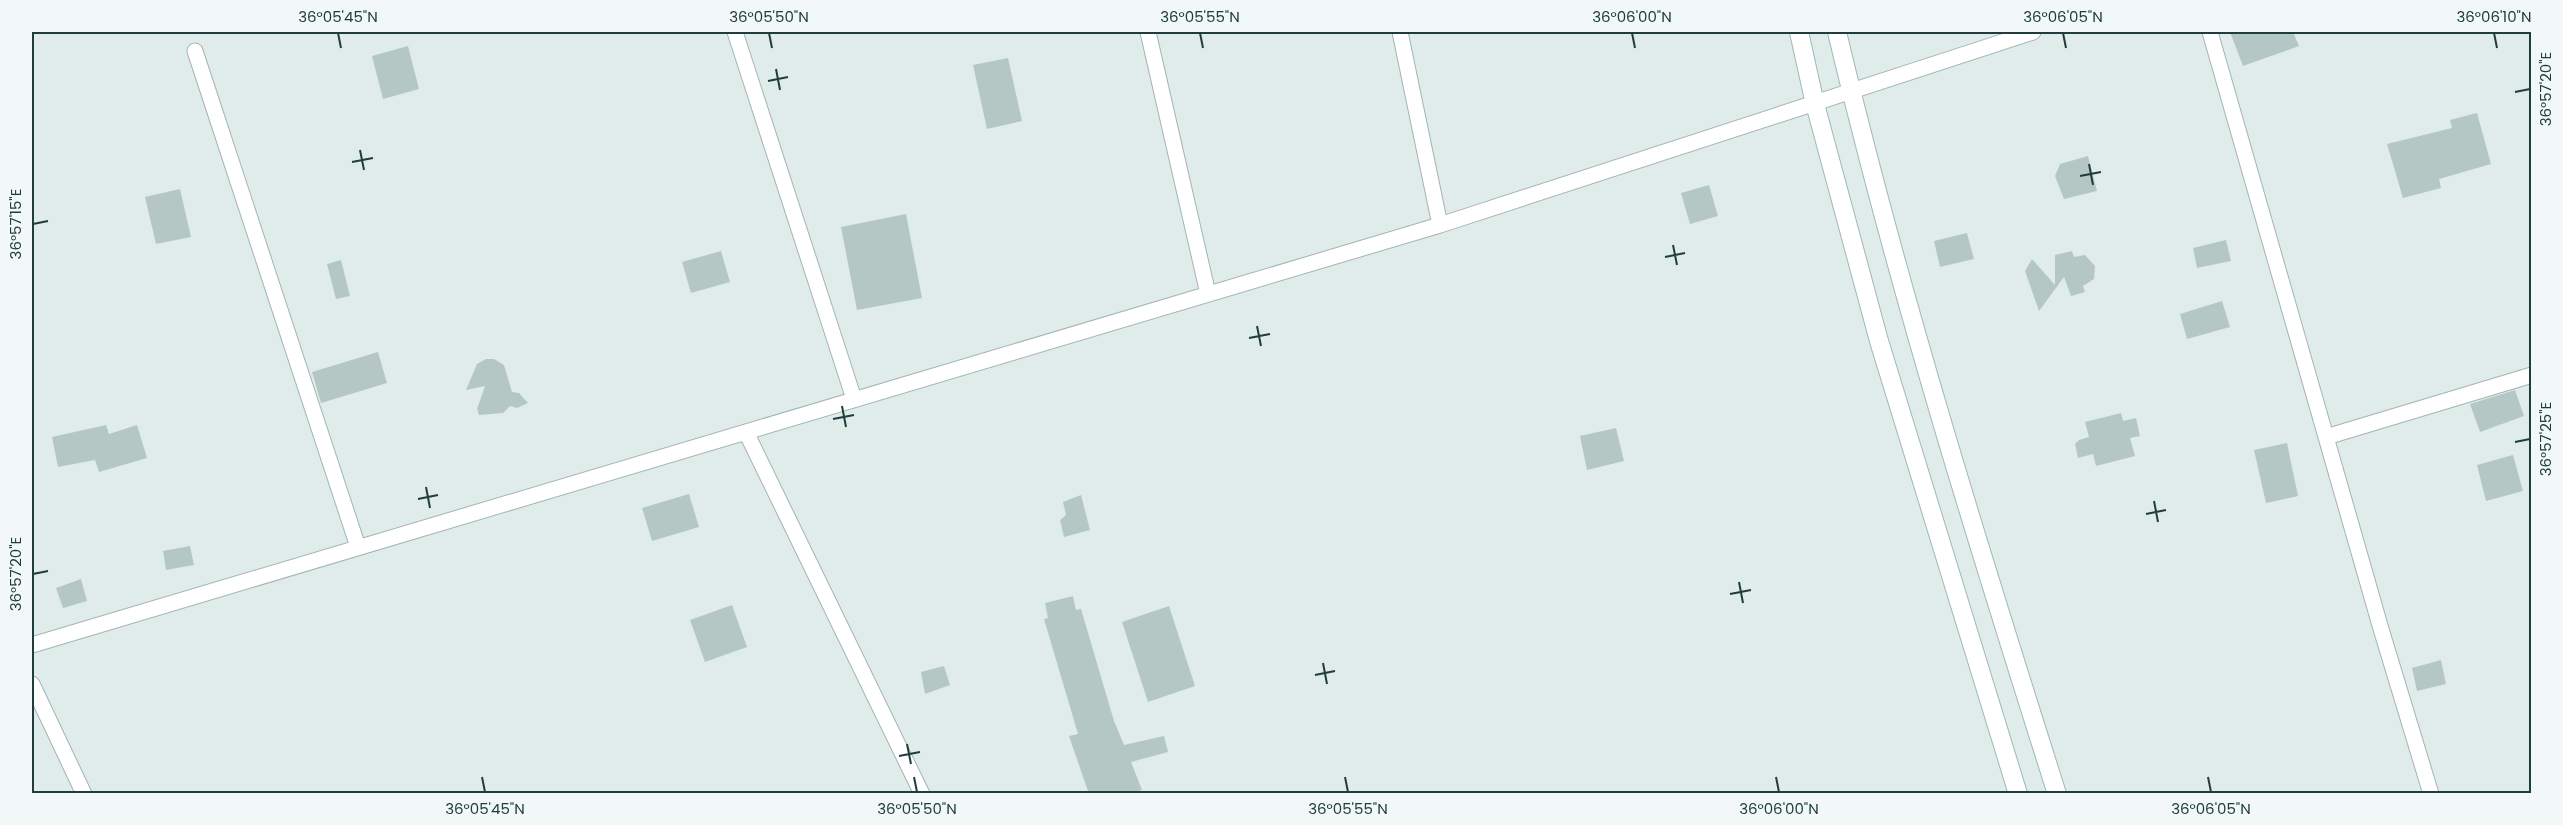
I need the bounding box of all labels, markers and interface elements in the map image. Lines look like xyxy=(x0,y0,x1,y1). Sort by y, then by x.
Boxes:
text: 36°05'45"N xyxy=(298,6,378,27)
text: 36°05'50"N xyxy=(729,6,809,27)
text: 36°05'55"N xyxy=(1160,6,1240,27)
text: 36°06'00"N xyxy=(1592,6,1672,27)
text: 36°06'05"N xyxy=(2023,6,2103,27)
text: 36°06'10"N xyxy=(2457,6,2532,27)
text: 36°57'20"E xyxy=(2535,52,2556,126)
text: 36°57'15"E xyxy=(5,189,26,259)
text: 36°57'25"E xyxy=(2535,402,2556,476)
text: 36°57'20"E xyxy=(5,537,26,611)
text: 36°05'45"N xyxy=(445,798,525,819)
text: 36°05'50"N xyxy=(877,798,957,819)
text: 36°05'55"N xyxy=(1308,798,1388,819)
text: 36°06'00"N xyxy=(1739,798,1819,819)
text: 36°06'05"N xyxy=(2171,798,2251,819)

